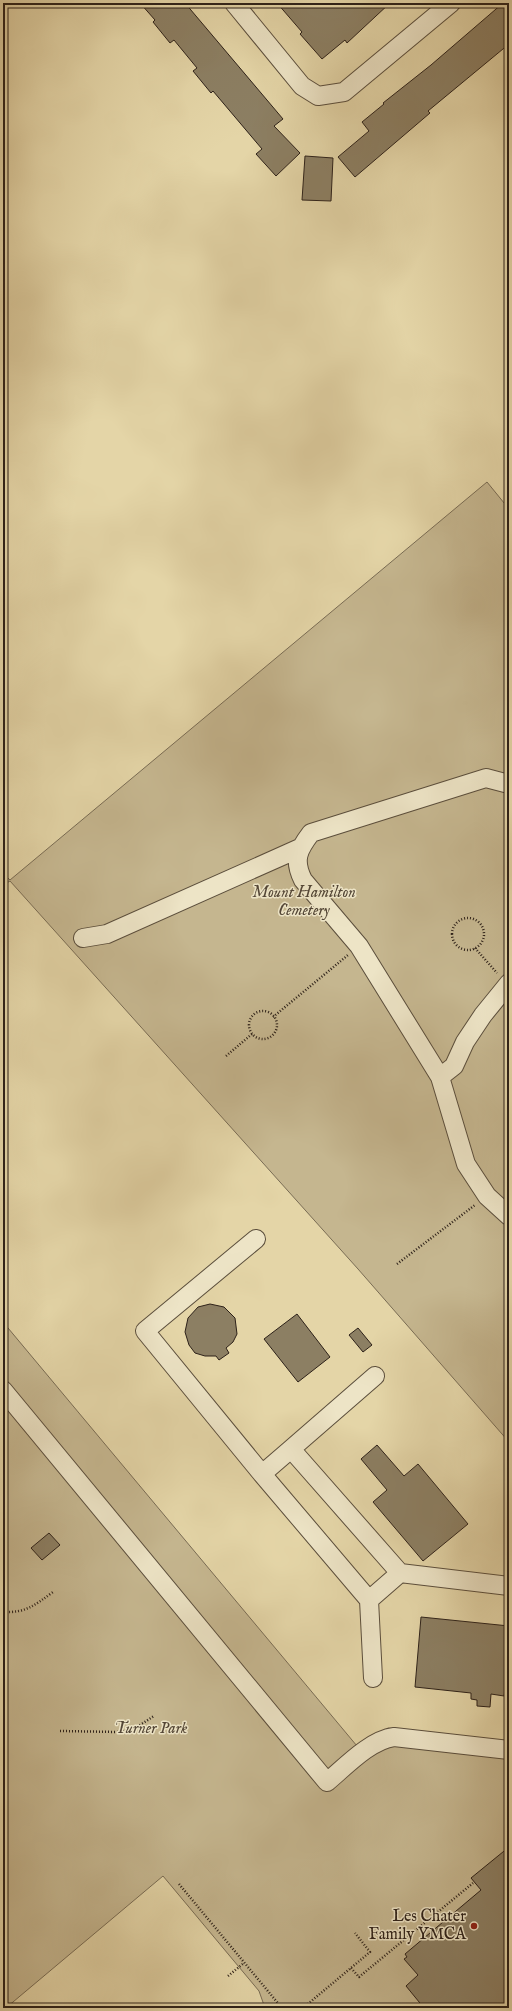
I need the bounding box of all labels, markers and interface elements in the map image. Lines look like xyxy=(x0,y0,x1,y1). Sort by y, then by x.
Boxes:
park label: Mount Hamilton Cemetery xyxy=(252,883,356,921)
park label: Turner Park xyxy=(115,1719,188,1739)
place label: Les Chater Family YMCA xyxy=(369,1907,467,1945)
marker: Les Chater Family YMCA xyxy=(469,1921,479,1931)

